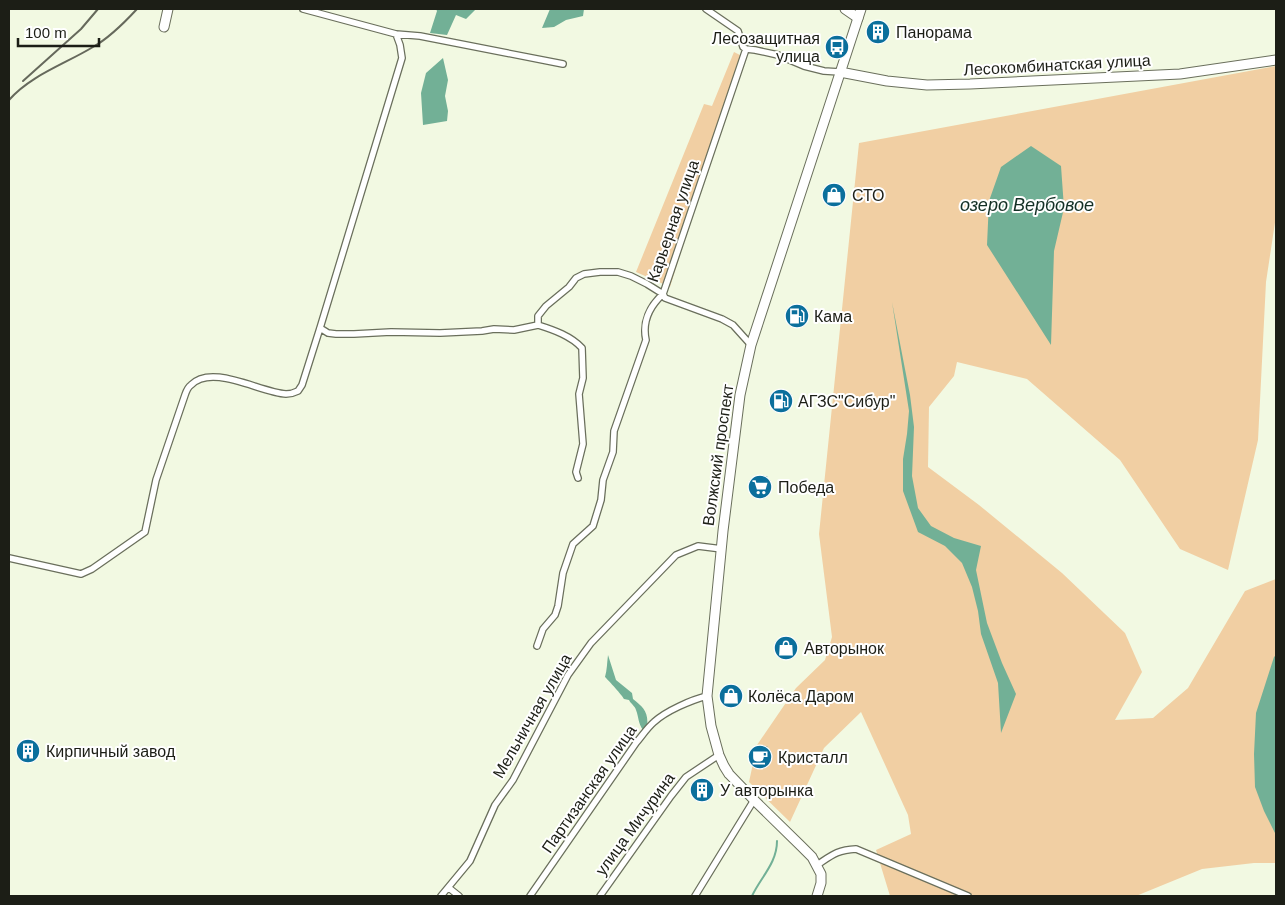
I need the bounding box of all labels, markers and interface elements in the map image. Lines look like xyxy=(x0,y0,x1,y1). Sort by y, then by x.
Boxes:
scale bar xyxy=(18,15,99,47)
building icon: Панорама xyxy=(865,19,891,45)
text: 100 m xyxy=(25,24,67,41)
place label: Панорама xyxy=(896,24,972,41)
place label: Лесозащитная улица xyxy=(712,30,820,65)
bus stop icon: Лесозащитная улица xyxy=(824,34,850,60)
street label: Лесокомбинатская улица xyxy=(963,52,1151,78)
street label: Карьерная улица xyxy=(644,158,702,284)
shop icon: СТО xyxy=(821,182,847,208)
place label: СТО xyxy=(852,187,885,204)
water label: озеро Вербовое xyxy=(960,195,1094,215)
fuel station icon: Кама xyxy=(784,303,810,329)
place label: Кама xyxy=(814,308,852,325)
street label: Волжский проспект xyxy=(700,382,736,527)
fuel station icon: АГЗС"Сибур" xyxy=(768,388,794,414)
place label: АГЗС"Сибур" xyxy=(798,393,895,410)
supermarket icon: Победа xyxy=(747,474,773,500)
place label: Победа xyxy=(778,479,834,496)
shop icon: Авторынок xyxy=(773,635,799,661)
place label: Авторынок xyxy=(804,640,885,657)
street label: Мельничная улица xyxy=(490,651,575,781)
shop icon: Колёса Даром xyxy=(718,683,744,709)
place label: Колёса Даром xyxy=(748,688,854,705)
street label: Партизанская улица xyxy=(539,722,640,856)
building icon: Кирпичный завод xyxy=(15,738,41,764)
place label: Кирпичный завод xyxy=(46,743,176,760)
cafe icon: Кристалл xyxy=(747,744,773,770)
place label: Кристалл xyxy=(778,749,848,766)
street label: улица Мичурина xyxy=(592,769,678,879)
building icon: У авторынка xyxy=(689,777,715,803)
place label: У авторынка xyxy=(720,782,813,799)

